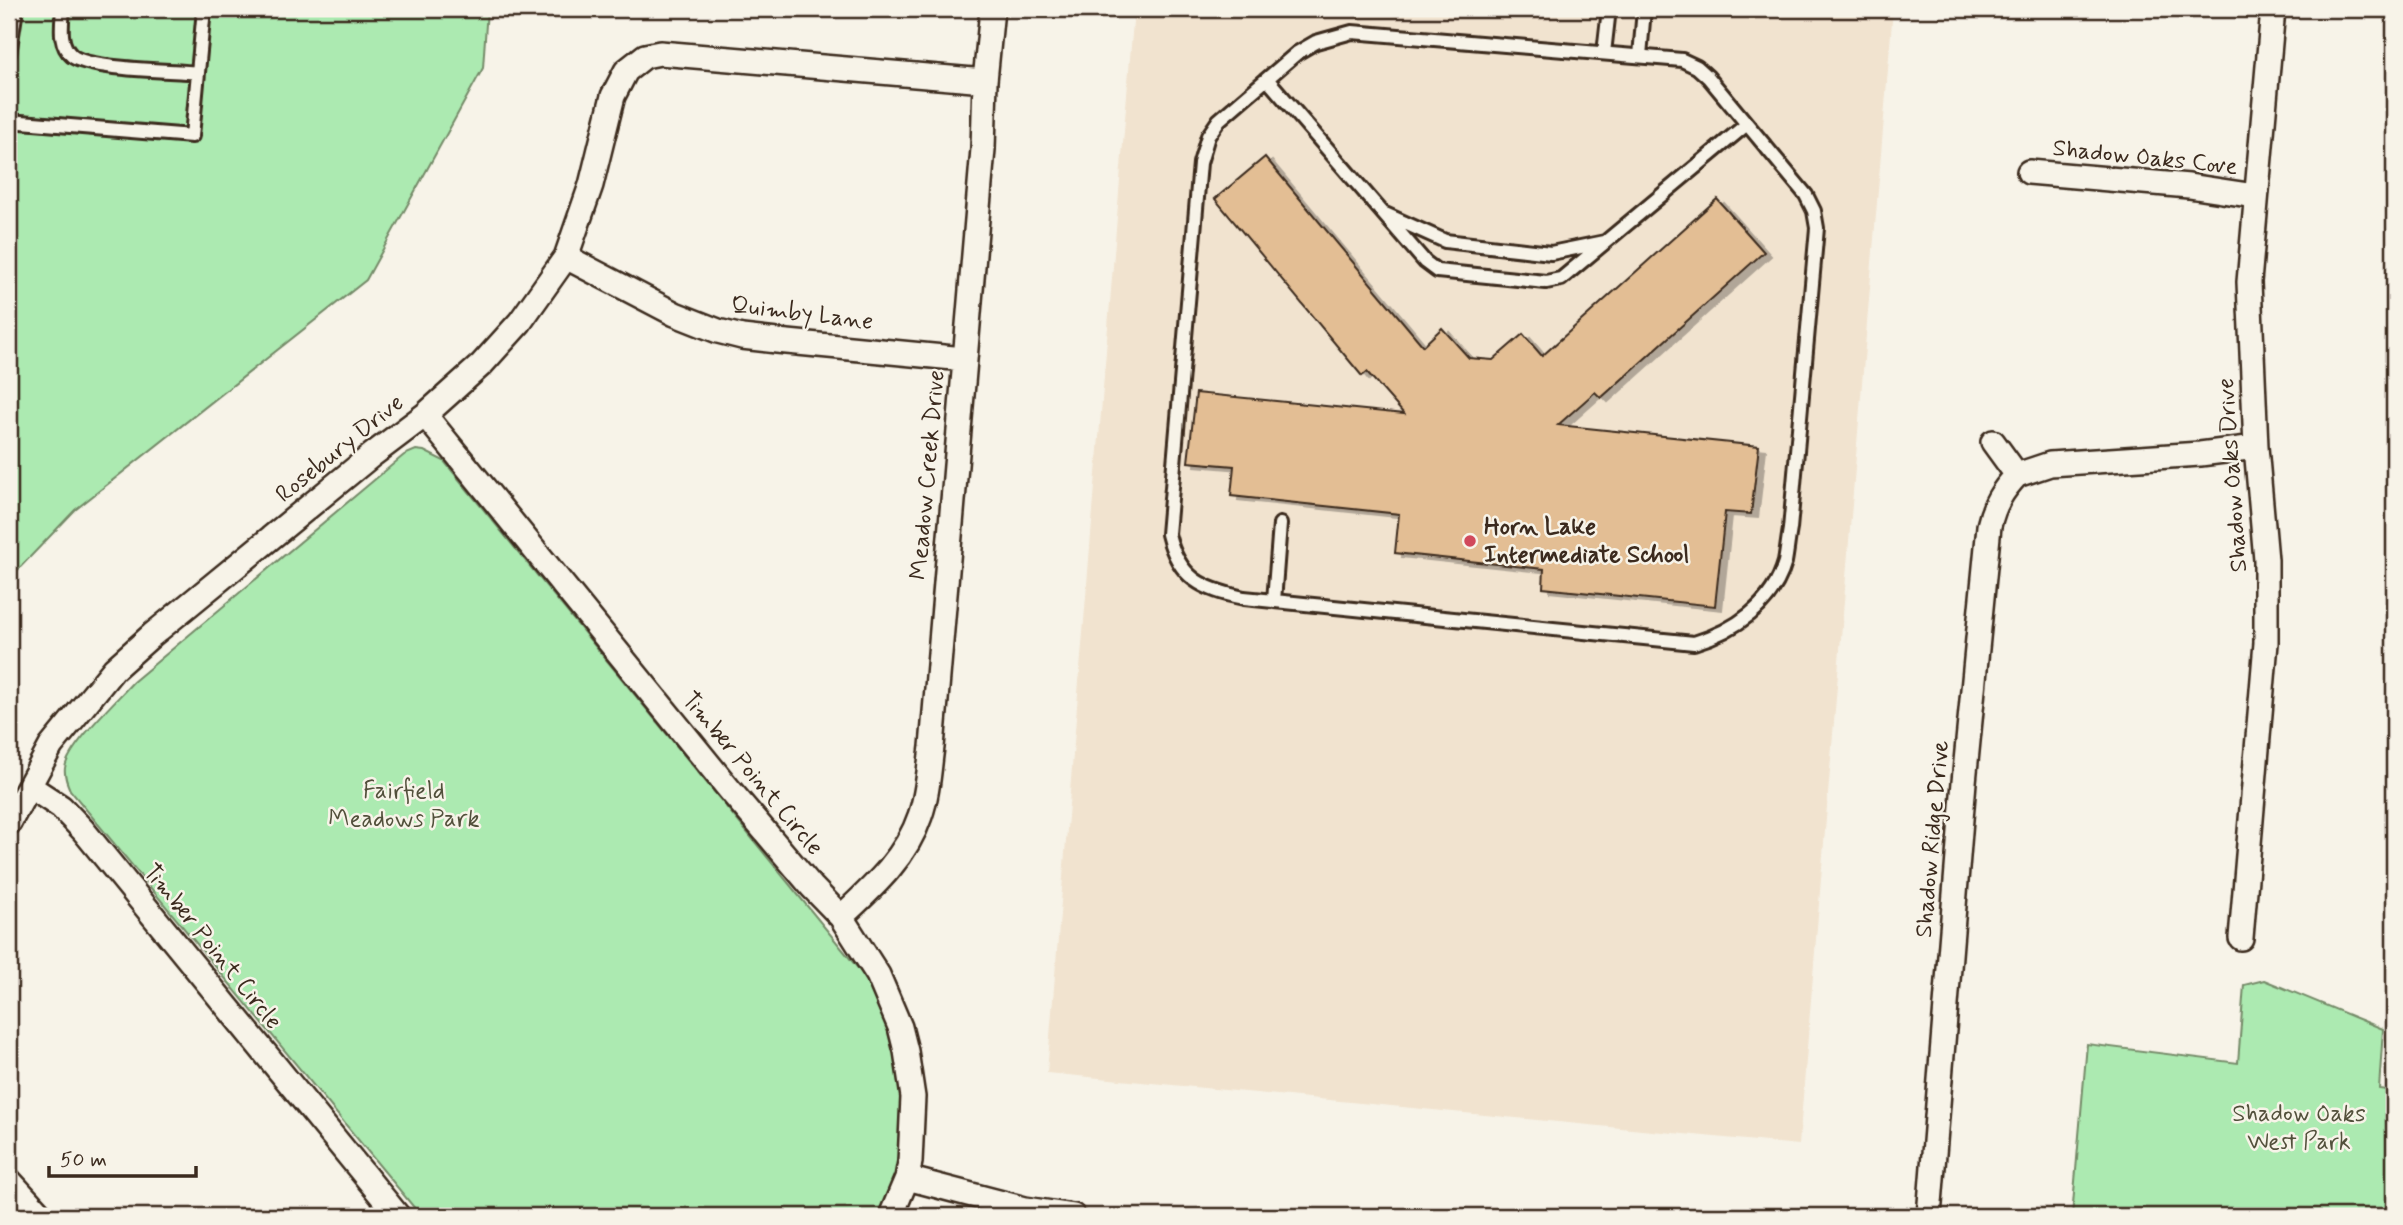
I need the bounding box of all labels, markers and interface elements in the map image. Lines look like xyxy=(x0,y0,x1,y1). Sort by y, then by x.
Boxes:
street label: Shadow Oaks Cove xyxy=(2051,133,2239,183)
street label: Quimby Lane xyxy=(729,290,875,338)
street label: Meadow Creek Drive xyxy=(903,369,953,581)
street label: Shadow Oaks Drive xyxy=(2211,377,2255,573)
street label: Rosebury Drive xyxy=(270,388,410,510)
place label: Horn Lake Intermediate School xyxy=(1484,512,1689,571)
marker: Horn Lake Intermediate School xyxy=(1462,533,1478,549)
street label: Timber Point Circle xyxy=(674,686,830,862)
street label: Shadow Ridge Drive xyxy=(1909,739,1957,939)
park label: Fairfield Meadows Park xyxy=(328,776,480,835)
street label: Timber Point Circle xyxy=(135,858,289,1036)
park label: Shadow Oaks West Park xyxy=(2232,1099,2366,1158)
scale bar xyxy=(49,1134,196,1178)
text: 50 m xyxy=(60,1146,107,1174)

